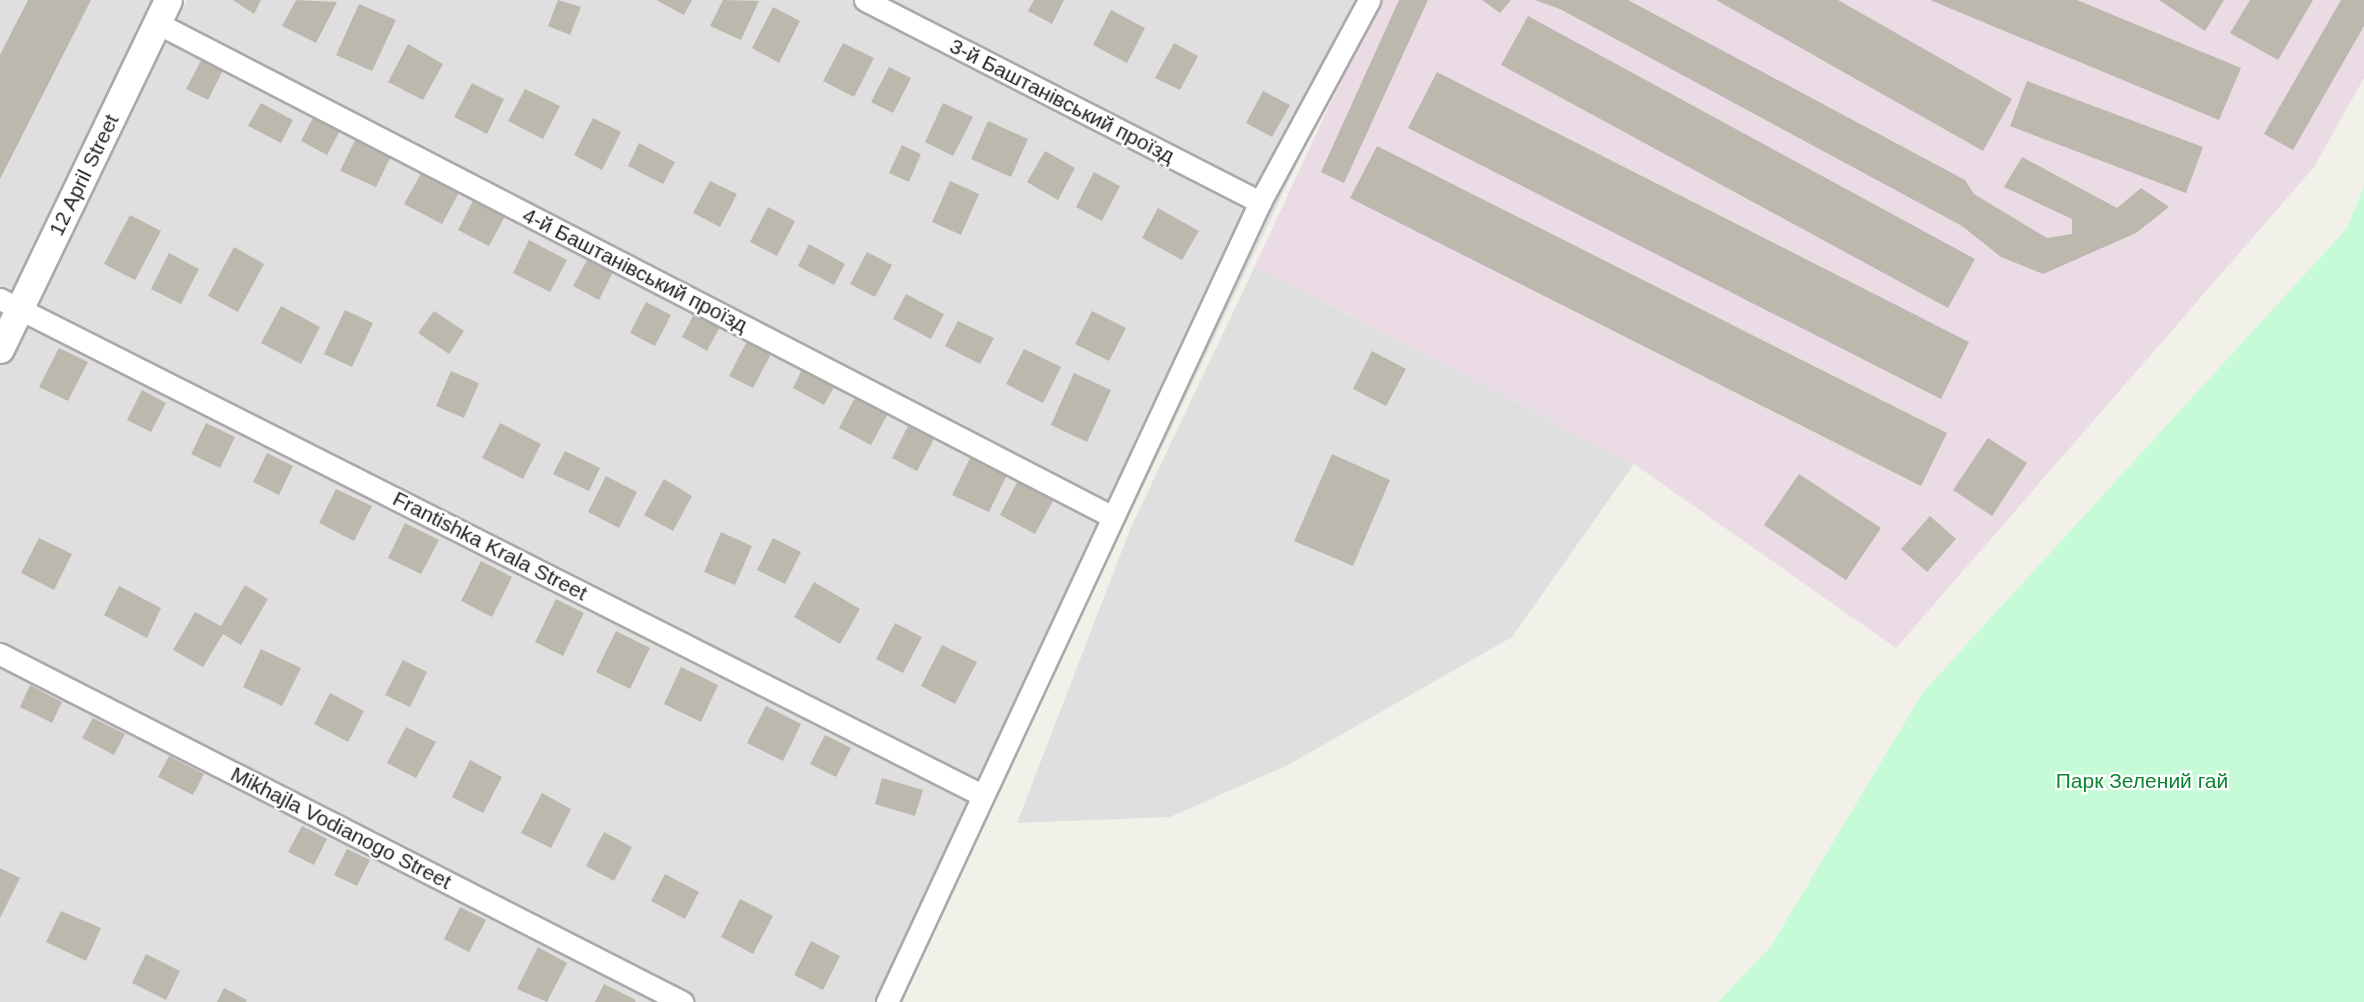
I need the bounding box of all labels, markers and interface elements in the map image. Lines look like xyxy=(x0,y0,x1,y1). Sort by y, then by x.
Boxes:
street label: 3-й Баштанівський проїзд xyxy=(945,33,1179,169)
street label: 12 April Street xyxy=(44,110,124,240)
street label: 4-й Баштанівський проїзд xyxy=(518,202,752,338)
street label: Frantishka Krala Street xyxy=(389,486,591,606)
street label: Mikhajla Vodianogo Street xyxy=(227,761,455,895)
park label: Парк Зелений гай xyxy=(2056,768,2228,794)

